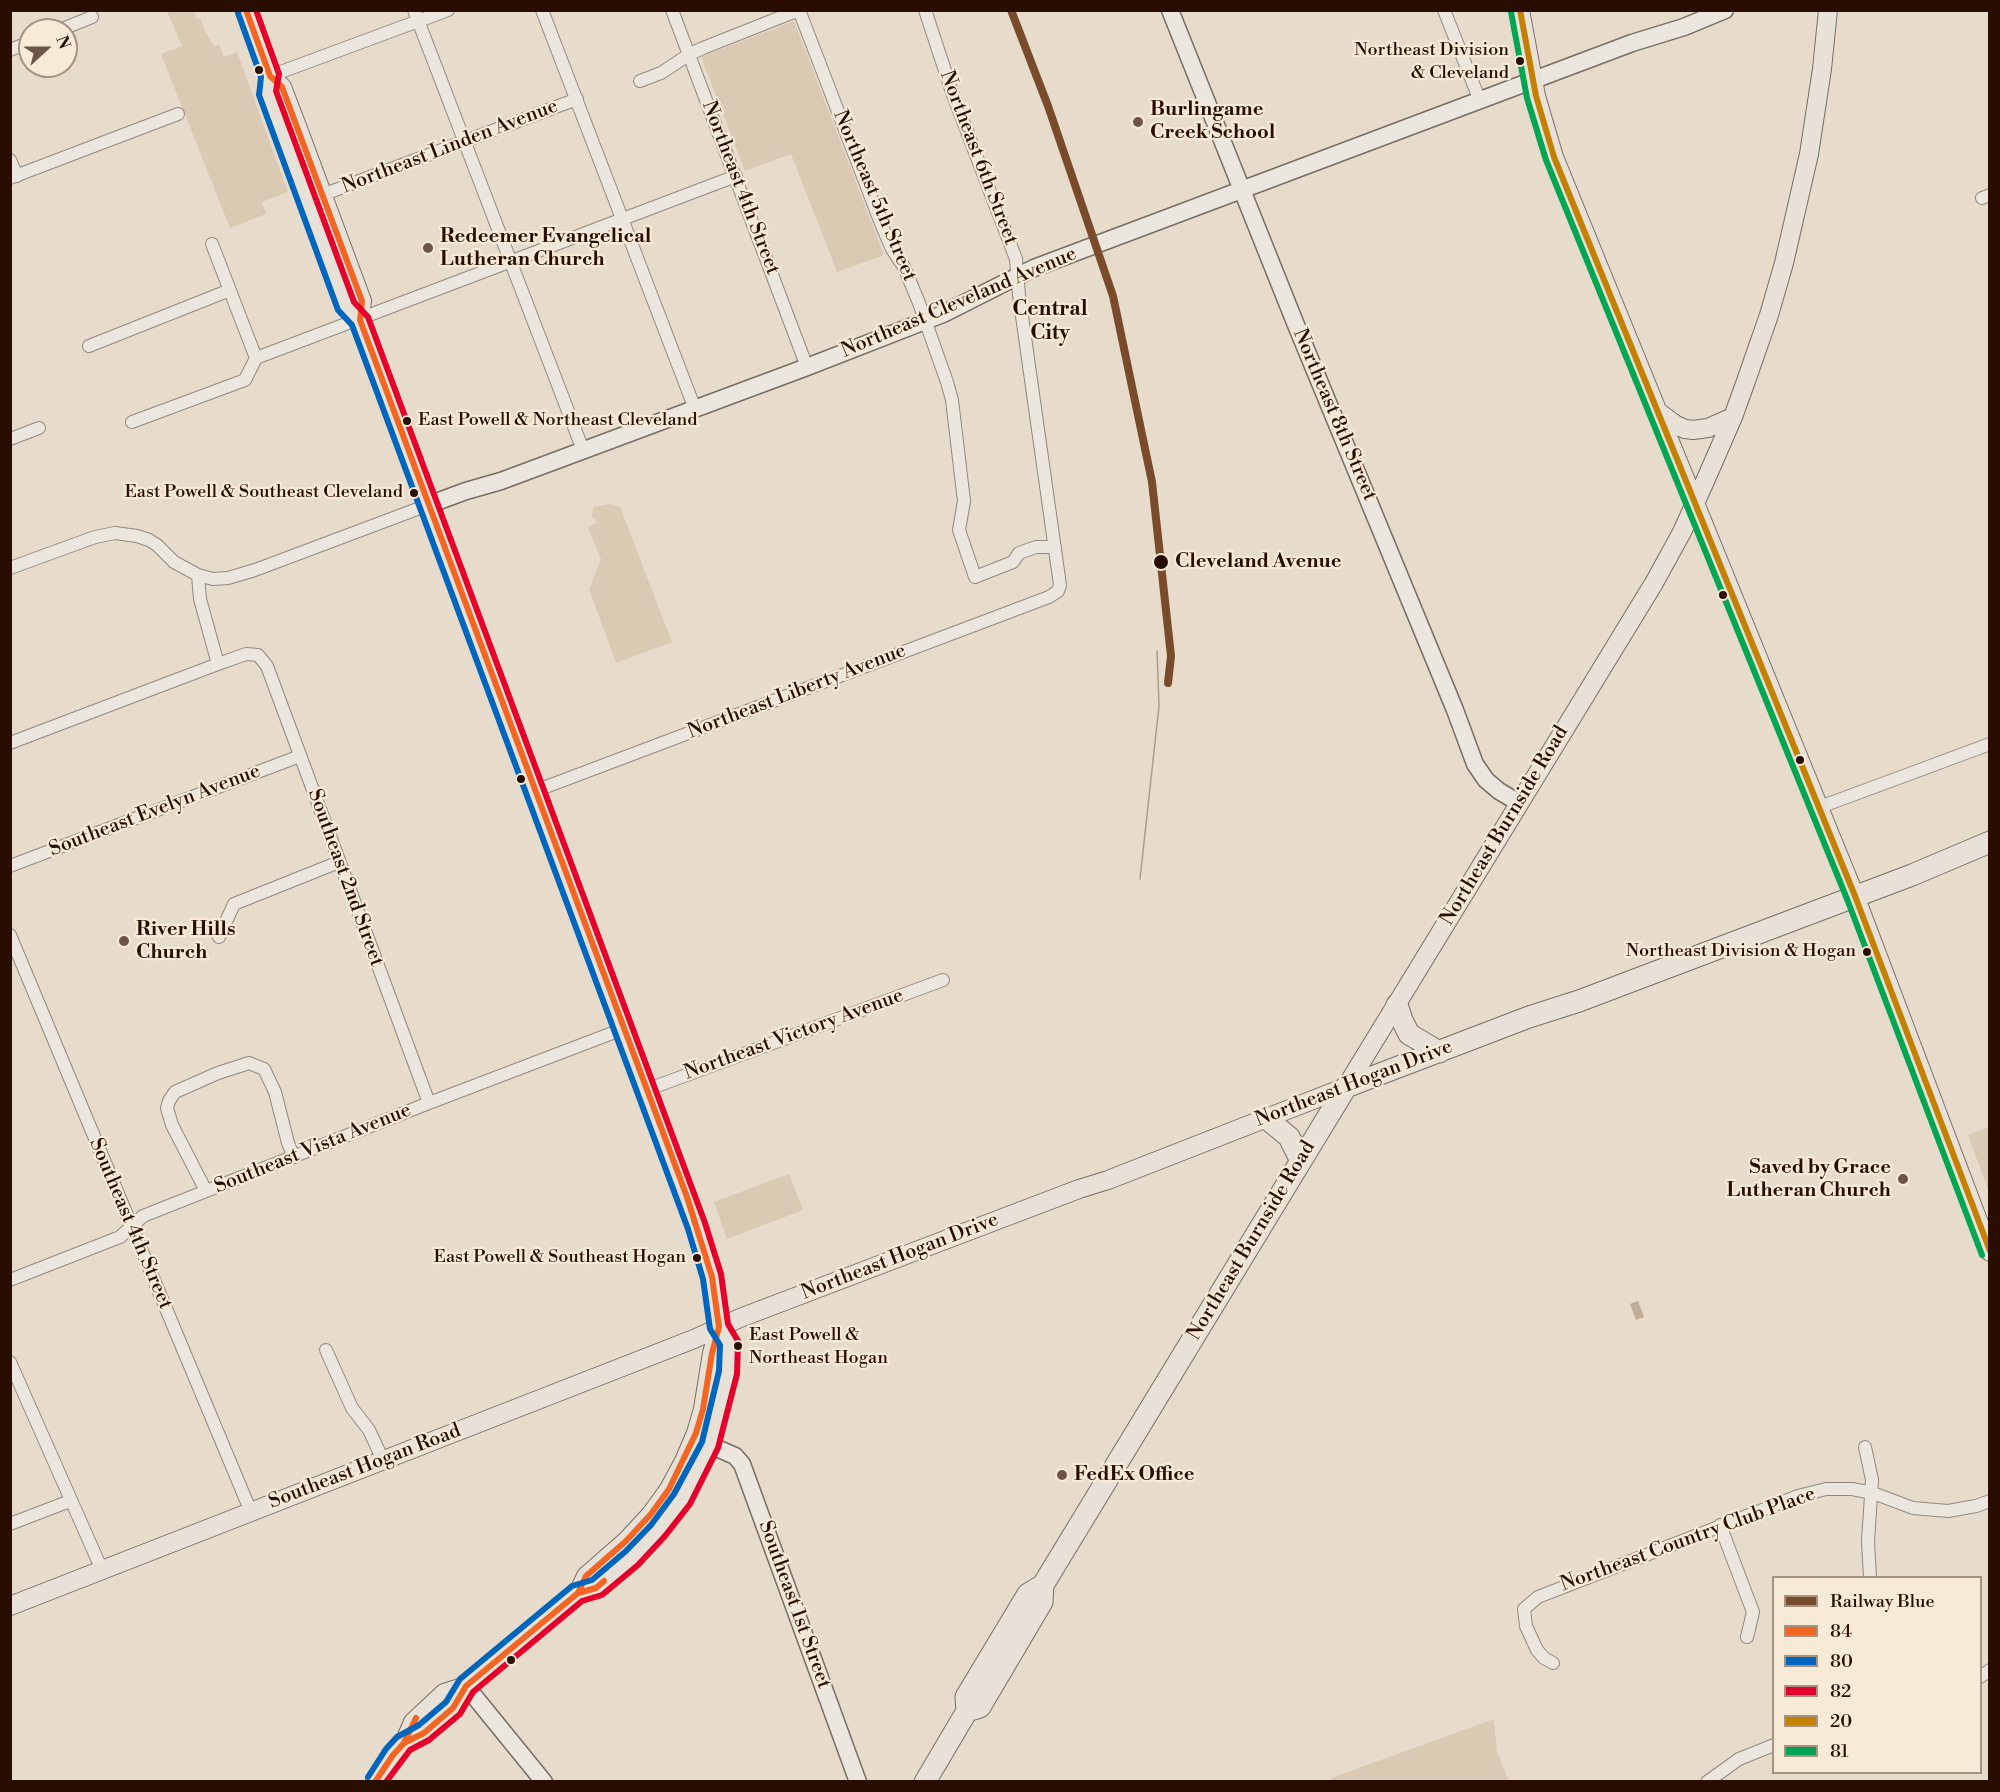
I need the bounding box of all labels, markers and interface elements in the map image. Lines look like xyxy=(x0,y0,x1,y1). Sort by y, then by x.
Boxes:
north arrow xyxy=(18,18,78,78)
text: N xyxy=(51,33,75,52)
place label: Northeast Division & Cleveland xyxy=(1354,40,1509,82)
marker: Northeast Division & Cleveland xyxy=(1514,55,1526,67)
unlabelled marker xyxy=(253,64,265,76)
street label: Northeast 6th Street xyxy=(934,68,1022,248)
street label: Northeast Linden Avenue xyxy=(338,95,562,199)
street label: Northeast 4th Street xyxy=(696,98,784,278)
place label: Burlingame Creek School xyxy=(1150,98,1275,145)
street label: Northeast 5th Street xyxy=(827,107,921,285)
marker: Burlingame Creek School xyxy=(1131,115,1145,129)
place label: Redeemer Evangelical Lutheran Church xyxy=(440,225,651,272)
marker: Redeemer Evangelical Lutheran Church xyxy=(421,241,435,255)
street label: Northeast Cleveland Avenue xyxy=(838,242,1080,364)
district label: Central City xyxy=(1012,297,1088,347)
street label: Northeast 8th Street xyxy=(1287,325,1381,505)
place label: East Powell & Northeast Cleveland xyxy=(418,410,697,432)
marker: East Powell & Northeast Cleveland xyxy=(401,415,413,427)
place label: East Powell & Southeast Cleveland xyxy=(124,482,403,504)
marker: East Powell & Southeast Cleveland xyxy=(408,487,420,499)
place label: Cleveland Avenue xyxy=(1175,550,1341,574)
marker: Cleveland Avenue xyxy=(1152,553,1170,571)
unlabelled marker xyxy=(1717,589,1729,601)
street label: Northeast Liberty Avenue xyxy=(684,639,910,745)
street label: Northeast Burnside Road xyxy=(1436,722,1574,930)
unlabelled marker xyxy=(1794,754,1806,766)
street label: Southeast Evelyn Avenue xyxy=(46,760,264,862)
unlabelled marker xyxy=(515,773,527,785)
street label: Southeast 2nd Street xyxy=(302,786,388,970)
place label: River Hills Church xyxy=(136,918,235,965)
marker: River Hills Church xyxy=(117,934,131,948)
place label: Northeast Division & Hogan xyxy=(1626,941,1856,963)
marker: Northeast Division & Hogan xyxy=(1861,946,1873,958)
street label: Northeast Victory Avenue xyxy=(681,984,907,1086)
street label: Northeast Hogan Drive xyxy=(1252,1035,1456,1133)
street label: Southeast Vista Avenue xyxy=(211,1099,415,1199)
street label: Southeast 4th Street xyxy=(83,1135,177,1313)
street label: Northeast Burnside Road xyxy=(1183,1137,1321,1345)
place label: Saved by Grace Lutheran Church xyxy=(1726,1156,1891,1203)
marker: Saved by Grace Lutheran Church xyxy=(1896,1172,1910,1186)
street label: Northeast Hogan Drive xyxy=(798,1208,1002,1306)
place label: East Powell & Southeast Hogan xyxy=(434,1247,686,1269)
marker: East Powell & Southeast Hogan xyxy=(691,1252,703,1264)
place label: East Powell & Northeast Hogan xyxy=(749,1325,888,1368)
marker: East Powell & Northeast Hogan xyxy=(732,1340,744,1352)
street label: Southeast Hogan Road xyxy=(266,1419,464,1515)
place label: FedEx Office xyxy=(1074,1463,1194,1487)
marker: FedEx Office xyxy=(1055,1468,1069,1482)
street label: Northeast Country Club Place xyxy=(1557,1483,1819,1597)
street label: Southeast 1st Street xyxy=(752,1518,836,1692)
legend xyxy=(1772,1576,1982,1774)
text: Railway Blue xyxy=(1830,1590,1935,1613)
text: 84 xyxy=(1830,1620,1852,1643)
text: 80 xyxy=(1830,1650,1853,1673)
unlabelled marker xyxy=(505,1654,517,1666)
text: 82 xyxy=(1830,1680,1851,1703)
text: 20 xyxy=(1830,1710,1852,1733)
text: 81 xyxy=(1830,1740,1848,1763)

